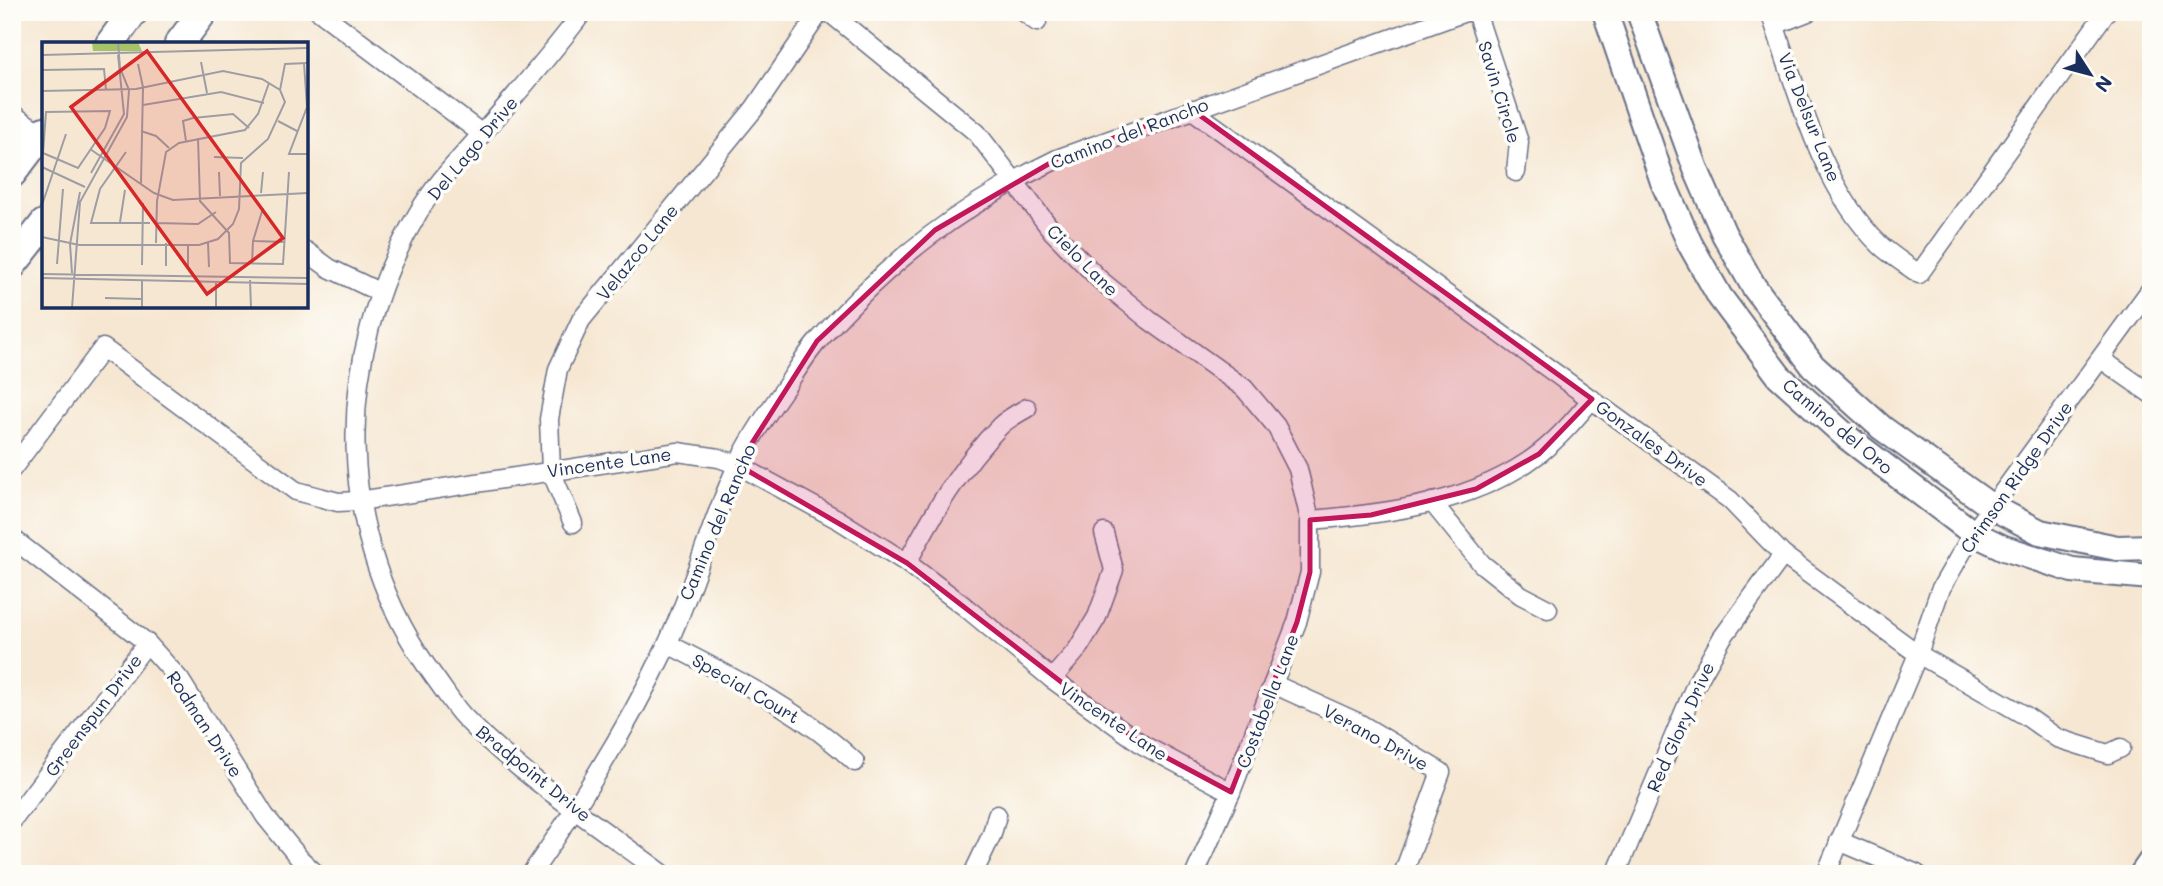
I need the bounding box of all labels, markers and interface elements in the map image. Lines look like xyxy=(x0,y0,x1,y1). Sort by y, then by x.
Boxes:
street label: Savin Circle xyxy=(1473,38,1527,146)
north arrow xyxy=(2054,38,2124,108)
inset map xyxy=(42,42,308,308)
street label: Via Delsur Lane xyxy=(1773,49,1847,185)
text: N xyxy=(2090,71,2119,97)
street label: Del Lago Drive xyxy=(421,91,523,205)
street label: Camino del Rancho xyxy=(1047,92,1212,174)
street label: Velazco Lane xyxy=(591,199,683,305)
street label: Cielo Lane xyxy=(1042,219,1124,301)
street label: Camino del Oro xyxy=(1778,373,1898,479)
street label: Gonzales Drive xyxy=(1591,394,1713,492)
street label: Crimson Ridge Drive xyxy=(1954,396,2078,558)
street label: Camino del Rancho xyxy=(673,440,761,604)
street label: Vincente Lane xyxy=(545,441,673,483)
street label: Costabella Lane xyxy=(1230,630,1304,772)
street label: Special Court xyxy=(688,648,804,728)
street label: Greenspun Drive xyxy=(39,649,147,781)
street label: Red Glory Drive xyxy=(1641,658,1719,796)
street label: Rodman Drive xyxy=(162,666,248,782)
street label: Vincente Lane xyxy=(1055,676,1173,766)
street label: Verano Drive xyxy=(1319,698,1433,776)
street label: Bradpoint Drive xyxy=(472,719,596,827)

